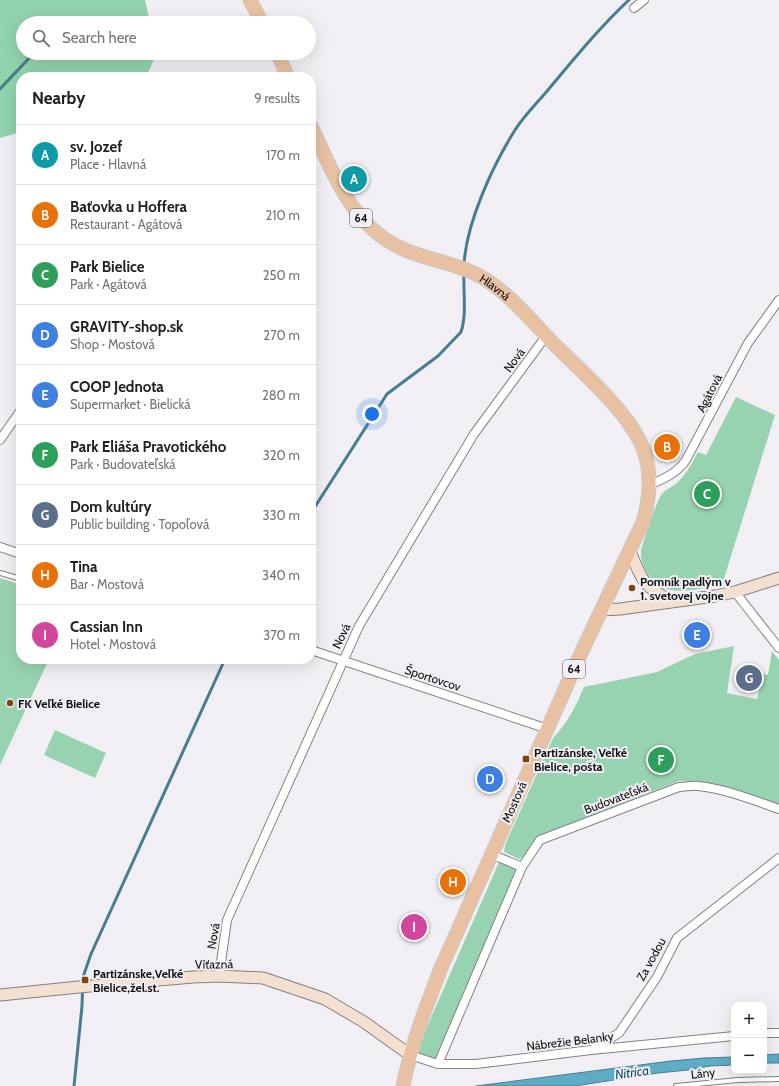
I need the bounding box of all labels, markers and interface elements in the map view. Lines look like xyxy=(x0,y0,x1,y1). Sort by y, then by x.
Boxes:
search box xyxy=(16,16,316,60)
icon: search xyxy=(30,27,52,49)
text: Search here xyxy=(62,29,137,47)
text: Nearby xyxy=(32,88,85,108)
text: 9 results xyxy=(254,90,300,106)
text: sv. Jozef xyxy=(70,138,122,156)
text: A xyxy=(41,147,49,163)
text: 170 m xyxy=(266,147,300,163)
text: Place · Hlavná xyxy=(70,156,146,172)
pin: A xyxy=(341,164,367,194)
text: Baťovka u Hoffera xyxy=(70,198,187,216)
text: B xyxy=(41,207,49,223)
text: 210 m xyxy=(266,207,300,223)
road number: 64 xyxy=(350,209,372,227)
text: Restaurant · Agátová xyxy=(70,216,182,232)
text: Park Bielice xyxy=(70,258,144,276)
text: C xyxy=(41,267,49,283)
text: 250 m xyxy=(263,267,300,283)
street label: Hlavná xyxy=(477,270,514,303)
text: Park · Agátová xyxy=(70,276,147,292)
text: GRAVITY-shop.sk xyxy=(70,318,183,336)
text: D xyxy=(40,327,50,343)
text: 270 m xyxy=(263,327,300,343)
text: Shop · Mostová xyxy=(70,336,155,352)
street label: Nová xyxy=(500,345,528,375)
street label: Agátová xyxy=(693,371,725,415)
text: COOP Jednota xyxy=(70,378,164,396)
text: E xyxy=(41,387,49,403)
text: 280 m xyxy=(262,387,300,403)
text: Supermarket · Bielická xyxy=(70,396,190,412)
your location xyxy=(362,404,382,424)
pin: B xyxy=(654,432,680,462)
text: Park Eliáša Pravotického xyxy=(70,438,226,456)
text: F xyxy=(42,447,48,463)
text: 320 m xyxy=(263,447,300,463)
text: Park · Budovateľská xyxy=(70,456,176,472)
pin: C xyxy=(694,479,720,509)
text: Dom kultúry xyxy=(70,498,152,516)
text: G xyxy=(41,507,49,523)
text: 330 m xyxy=(263,507,300,523)
text: Public building · Topoľová xyxy=(70,516,209,532)
text: Tina xyxy=(70,558,98,576)
text: H xyxy=(40,567,50,583)
text: 340 m xyxy=(262,567,300,583)
place label: Pomník padlým v 1. svetovej vojne xyxy=(640,574,731,603)
text: Bar · Mostová xyxy=(70,576,144,592)
marker: Pomník padlým v 1. svetovej vojne xyxy=(627,583,637,593)
text: Cassian Inn xyxy=(70,618,143,636)
pin: E xyxy=(684,620,710,650)
street label: Nová xyxy=(329,621,353,651)
text: I xyxy=(43,627,47,643)
text: 370 m xyxy=(263,627,300,643)
text: Hotel · Mostová xyxy=(70,636,156,652)
road number: 64 xyxy=(563,660,585,678)
street label: Športovcov xyxy=(403,662,463,694)
pin: G xyxy=(736,663,762,693)
place label: FK Veľké Bielice xyxy=(18,696,100,711)
marker: FK Veľké Bielice xyxy=(5,698,15,708)
place label: Partizánske, Veľké Bielice, pošta xyxy=(534,745,627,774)
pin: F xyxy=(648,745,674,775)
marker: Partizánske, Veľké Bielice, pošta xyxy=(521,754,531,764)
pin: D xyxy=(477,764,503,794)
street label: Mostová xyxy=(498,779,530,825)
street label: Budovateľská xyxy=(582,779,650,817)
pin: H xyxy=(440,867,466,897)
pin: I xyxy=(401,912,427,942)
street label: Nová xyxy=(203,921,223,950)
street label: Za vodou xyxy=(633,935,669,983)
street label: Víťazná xyxy=(195,956,234,972)
place label: Partizánske,Veľké Bielice,žel.st. xyxy=(93,966,183,995)
marker: Partizánske,Veľké Bielice,žel.st. xyxy=(80,975,90,985)
map controls xyxy=(731,1002,767,1074)
button: + xyxy=(731,1002,767,1038)
street label: Nábrežie Belanky xyxy=(526,1028,614,1054)
button: − xyxy=(731,1038,767,1074)
water label: Nitrica xyxy=(614,1062,650,1082)
street label: Lány xyxy=(690,1064,716,1082)

